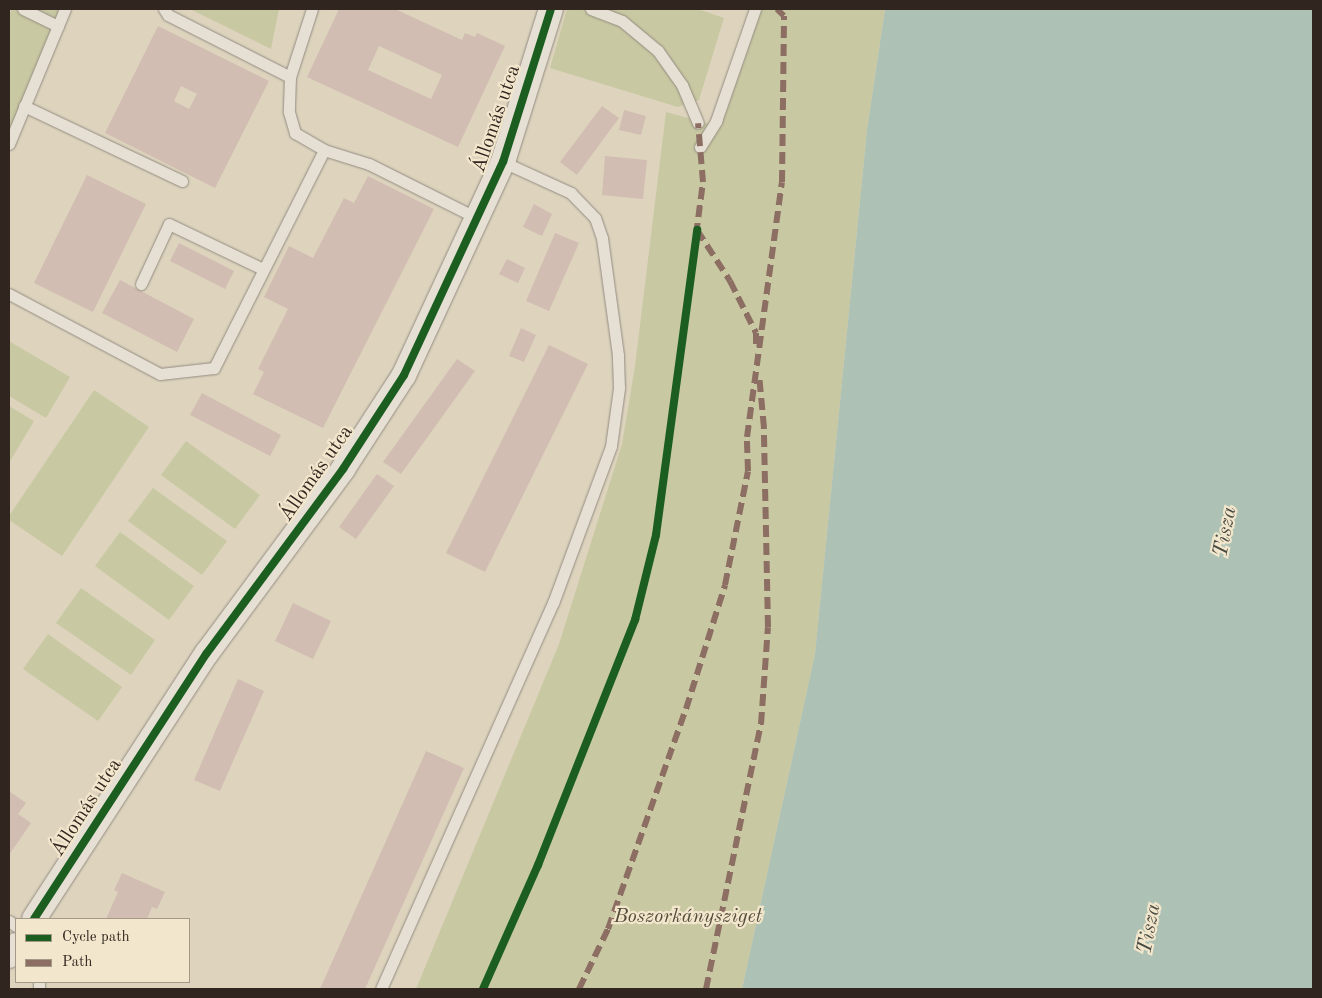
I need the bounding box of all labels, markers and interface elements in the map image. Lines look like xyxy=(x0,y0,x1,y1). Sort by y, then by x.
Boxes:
street label: Állomás utca xyxy=(467,62,527,176)
street label: Állomás utca xyxy=(275,421,359,527)
water label: Tisza xyxy=(1209,505,1243,559)
street label: Állomás utca xyxy=(46,754,128,862)
water label: Tisza xyxy=(1133,902,1167,956)
park label: Boszorkánysziget xyxy=(614,905,762,929)
legend xyxy=(15,918,190,983)
text: Cycle path xyxy=(62,930,130,945)
text: Path xyxy=(62,955,92,970)

